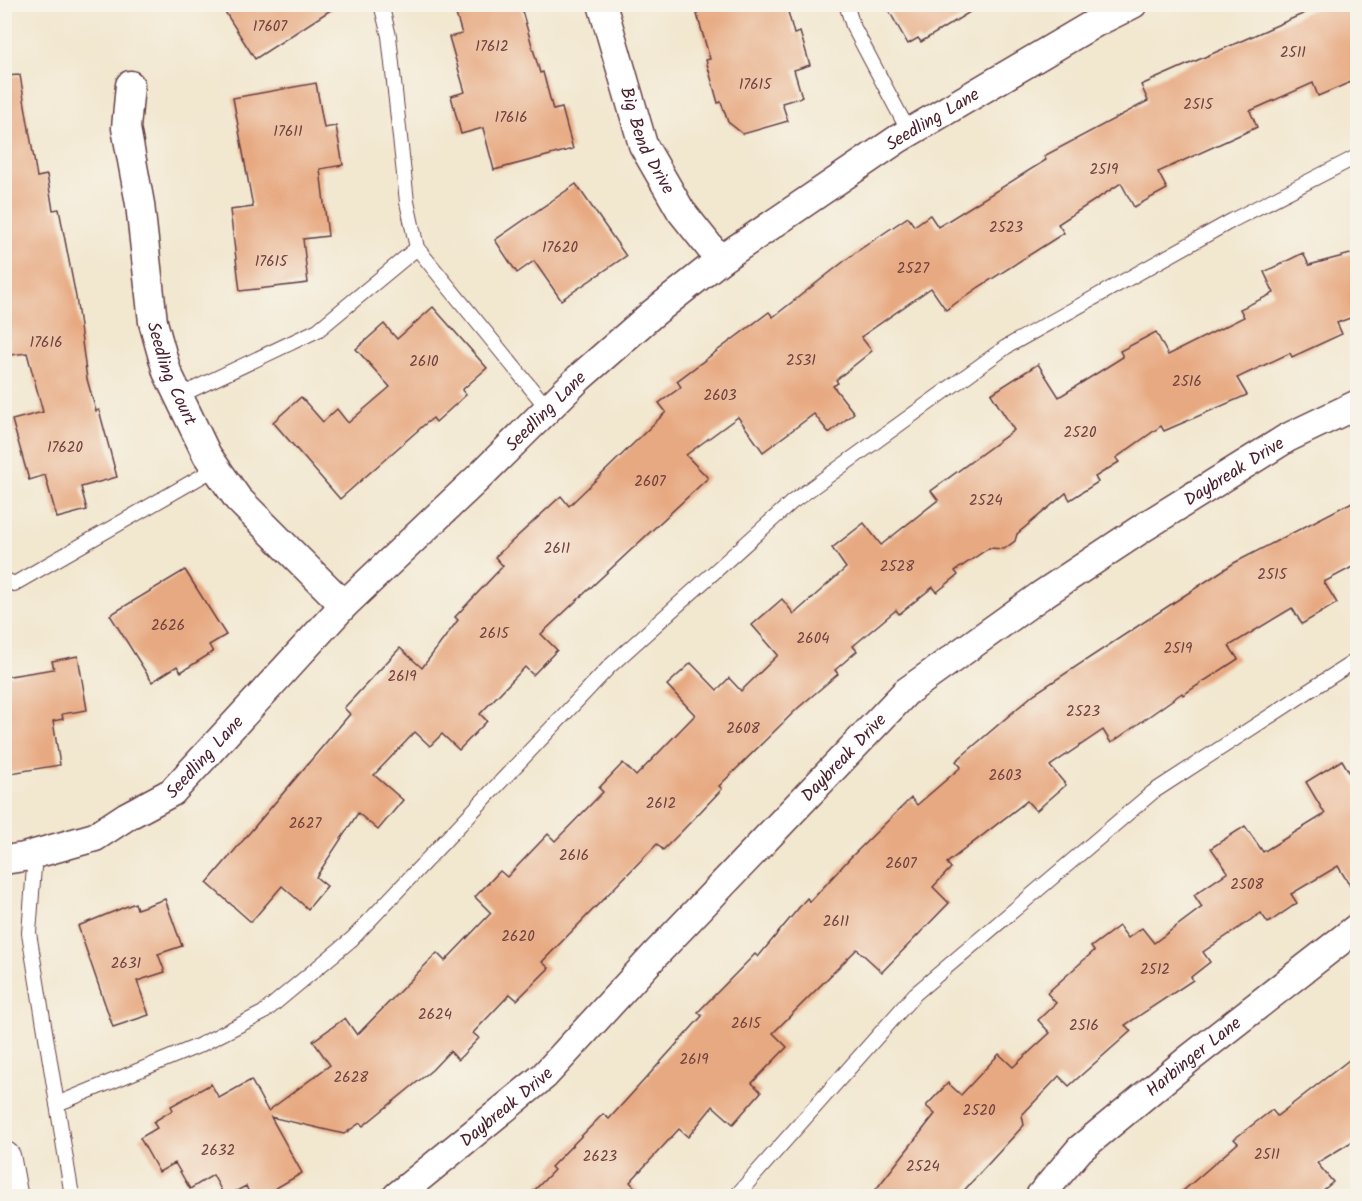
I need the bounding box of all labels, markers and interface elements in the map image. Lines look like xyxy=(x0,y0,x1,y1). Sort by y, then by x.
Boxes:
house number: 17607 xyxy=(253,15,288,39)
house number: 17612 xyxy=(475,35,509,59)
house number: 2511 xyxy=(1280,41,1306,65)
house number: 17615 xyxy=(739,73,772,97)
street label: Seedling Lane xyxy=(880,81,986,159)
street label: Big Bend Drive xyxy=(611,84,681,200)
house number: 2515 xyxy=(1183,93,1214,117)
house number: 17616 xyxy=(494,106,528,130)
house number: 17611 xyxy=(273,120,303,144)
house number: 2519 xyxy=(1090,158,1119,182)
house number: 2523 xyxy=(989,216,1023,240)
house number: 17620 xyxy=(542,236,579,260)
house number: 17615 xyxy=(255,250,288,274)
house number: 2527 xyxy=(897,257,930,281)
street label: Seedling Court xyxy=(138,319,204,432)
house number: 17616 xyxy=(29,331,63,355)
house number: 2531 xyxy=(786,349,816,373)
house number: 2610 xyxy=(409,350,439,374)
street label: Seedling Lane xyxy=(499,365,594,459)
house number: 2516 xyxy=(1172,370,1202,394)
house number: 2603 xyxy=(703,384,737,408)
house number: 2520 xyxy=(1064,421,1097,445)
street label: Daybreak Drive xyxy=(1179,430,1291,515)
house number: 17620 xyxy=(47,436,84,460)
house number: 2607 xyxy=(634,470,667,494)
house number: 2524 xyxy=(969,489,1003,513)
house number: 2611 xyxy=(544,537,571,561)
house number: 2528 xyxy=(880,555,915,579)
house number: 2515 xyxy=(1257,563,1288,587)
house number: 2626 xyxy=(151,614,185,638)
house number: 2615 xyxy=(479,622,510,646)
house number: 2604 xyxy=(797,627,829,651)
house number: 2519 xyxy=(1164,637,1193,661)
house number: 2619 xyxy=(387,665,417,689)
house number: 2523 xyxy=(1066,700,1100,724)
street label: Daybreak Drive xyxy=(795,707,894,810)
street label: Seedling Lane xyxy=(159,709,252,806)
house number: 2608 xyxy=(726,717,761,741)
house number: 2603 xyxy=(988,764,1022,788)
house number: 2612 xyxy=(646,792,676,816)
house number: 2627 xyxy=(289,812,322,836)
house number: 2616 xyxy=(559,844,589,868)
house number: 2607 xyxy=(885,852,918,876)
house number: 2508 xyxy=(1230,873,1265,897)
house number: 2611 xyxy=(823,910,850,934)
house number: 2620 xyxy=(501,925,535,949)
house number: 2631 xyxy=(111,952,141,976)
house number: 2512 xyxy=(1140,958,1170,982)
house number: 2624 xyxy=(418,1003,452,1027)
street label: Harbinger Lane xyxy=(1140,1010,1248,1105)
house number: 2615 xyxy=(731,1012,762,1036)
house number: 2516 xyxy=(1069,1014,1099,1038)
house number: 2619 xyxy=(679,1048,709,1072)
street label: Daybreak Drive xyxy=(454,1061,561,1155)
house number: 2628 xyxy=(334,1066,369,1090)
house number: 2520 xyxy=(963,1099,996,1123)
house number: 2632 xyxy=(201,1139,235,1163)
house number: 2511 xyxy=(1254,1143,1280,1167)
house number: 2623 xyxy=(583,1145,618,1169)
house number: 2524 xyxy=(906,1155,940,1179)

